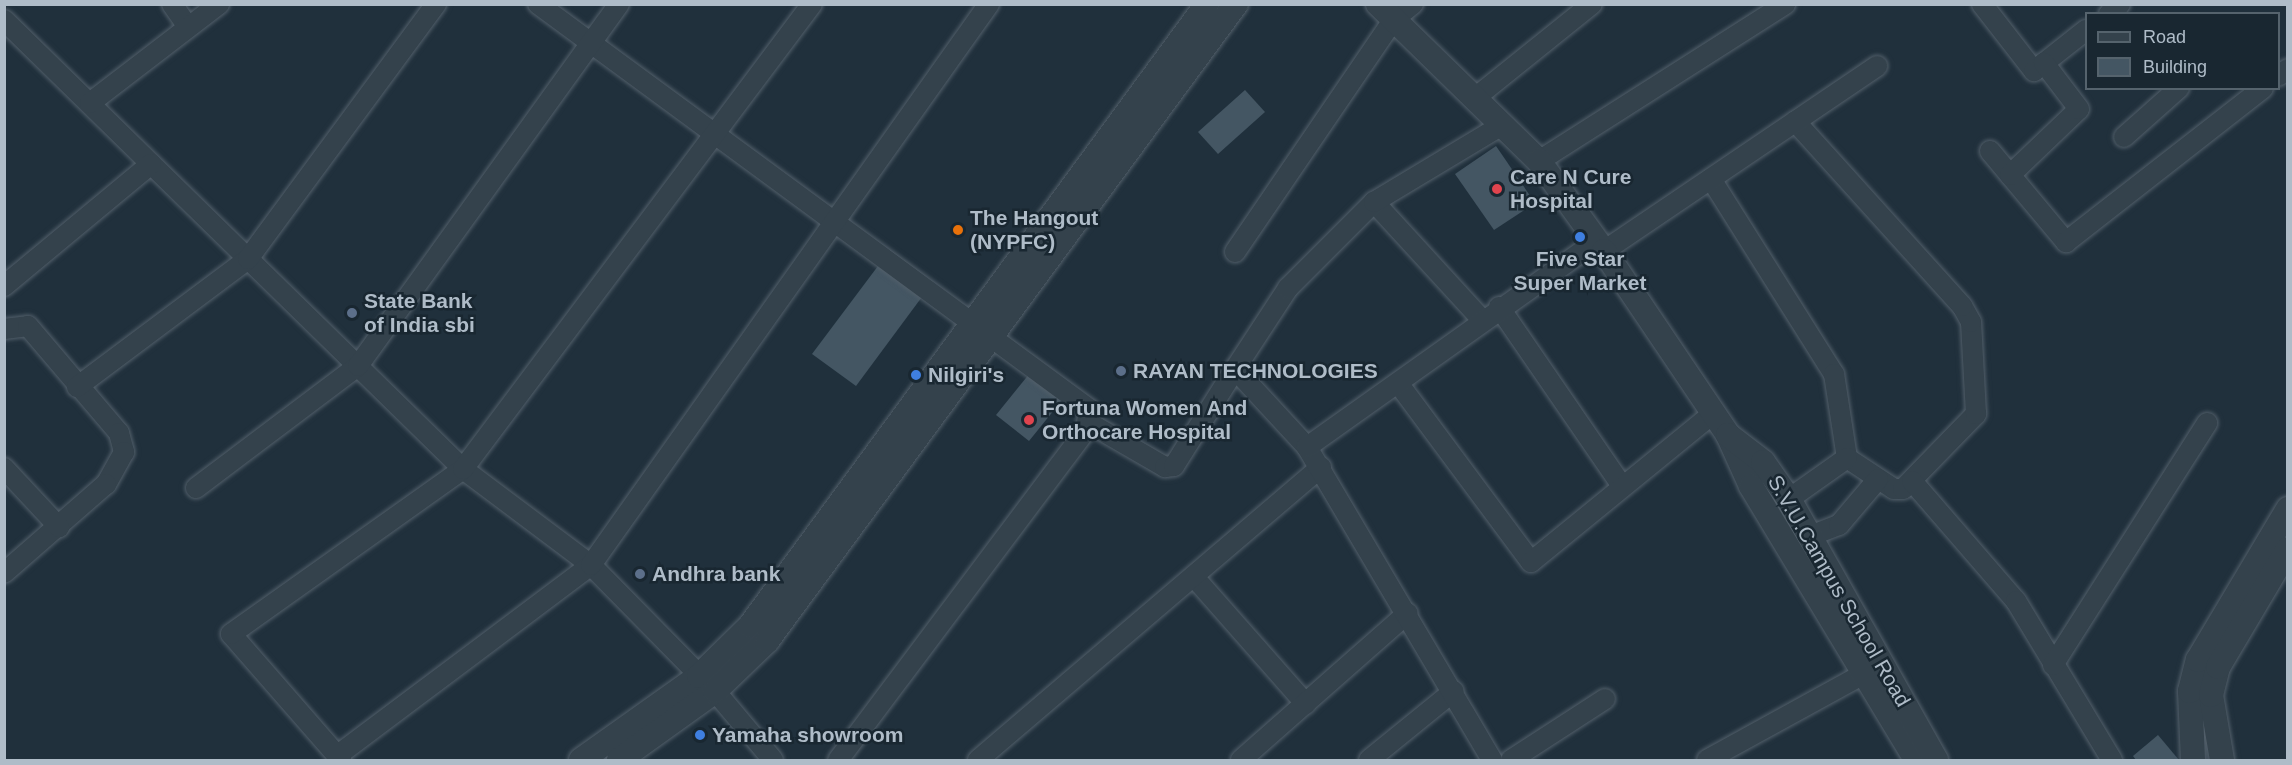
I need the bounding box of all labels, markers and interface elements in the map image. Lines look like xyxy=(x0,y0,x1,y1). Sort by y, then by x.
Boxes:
legend xyxy=(2085,12,2280,90)
text: Road xyxy=(2143,27,2186,47)
text: Building xyxy=(2143,57,2207,77)
place label: Care N Cure Hospital xyxy=(1510,164,1631,214)
marker: Care N Cure Hospital xyxy=(1488,180,1506,198)
place label: The Hangout (NYPFC) xyxy=(970,205,1098,255)
marker: The Hangout (NYPFC) xyxy=(951,223,965,237)
marker: Five Star Super Market xyxy=(1573,230,1587,244)
place label: Five Star Super Market xyxy=(1513,246,1647,296)
place label: State Bank of India sbi xyxy=(364,288,475,338)
marker: State Bank of India sbi xyxy=(345,306,359,320)
place label: RAYAN TECHNOLOGIES xyxy=(1133,358,1378,384)
place label: Nilgiri's xyxy=(928,362,1004,388)
marker: RAYAN TECHNOLOGIES xyxy=(1114,364,1128,378)
marker: Nilgiri's xyxy=(909,368,923,382)
place label: Fortuna Women And Orthocare Hospital xyxy=(1042,395,1248,445)
marker: Fortuna Women And Orthocare Hospital xyxy=(1020,411,1038,429)
street label: S.V.U.Campus School Road xyxy=(1762,471,1916,711)
place label: Andhra bank xyxy=(652,561,780,587)
marker: Andhra bank xyxy=(633,567,647,581)
place label: Yamaha showroom xyxy=(712,722,903,748)
marker: Yamaha showroom xyxy=(693,728,707,742)

